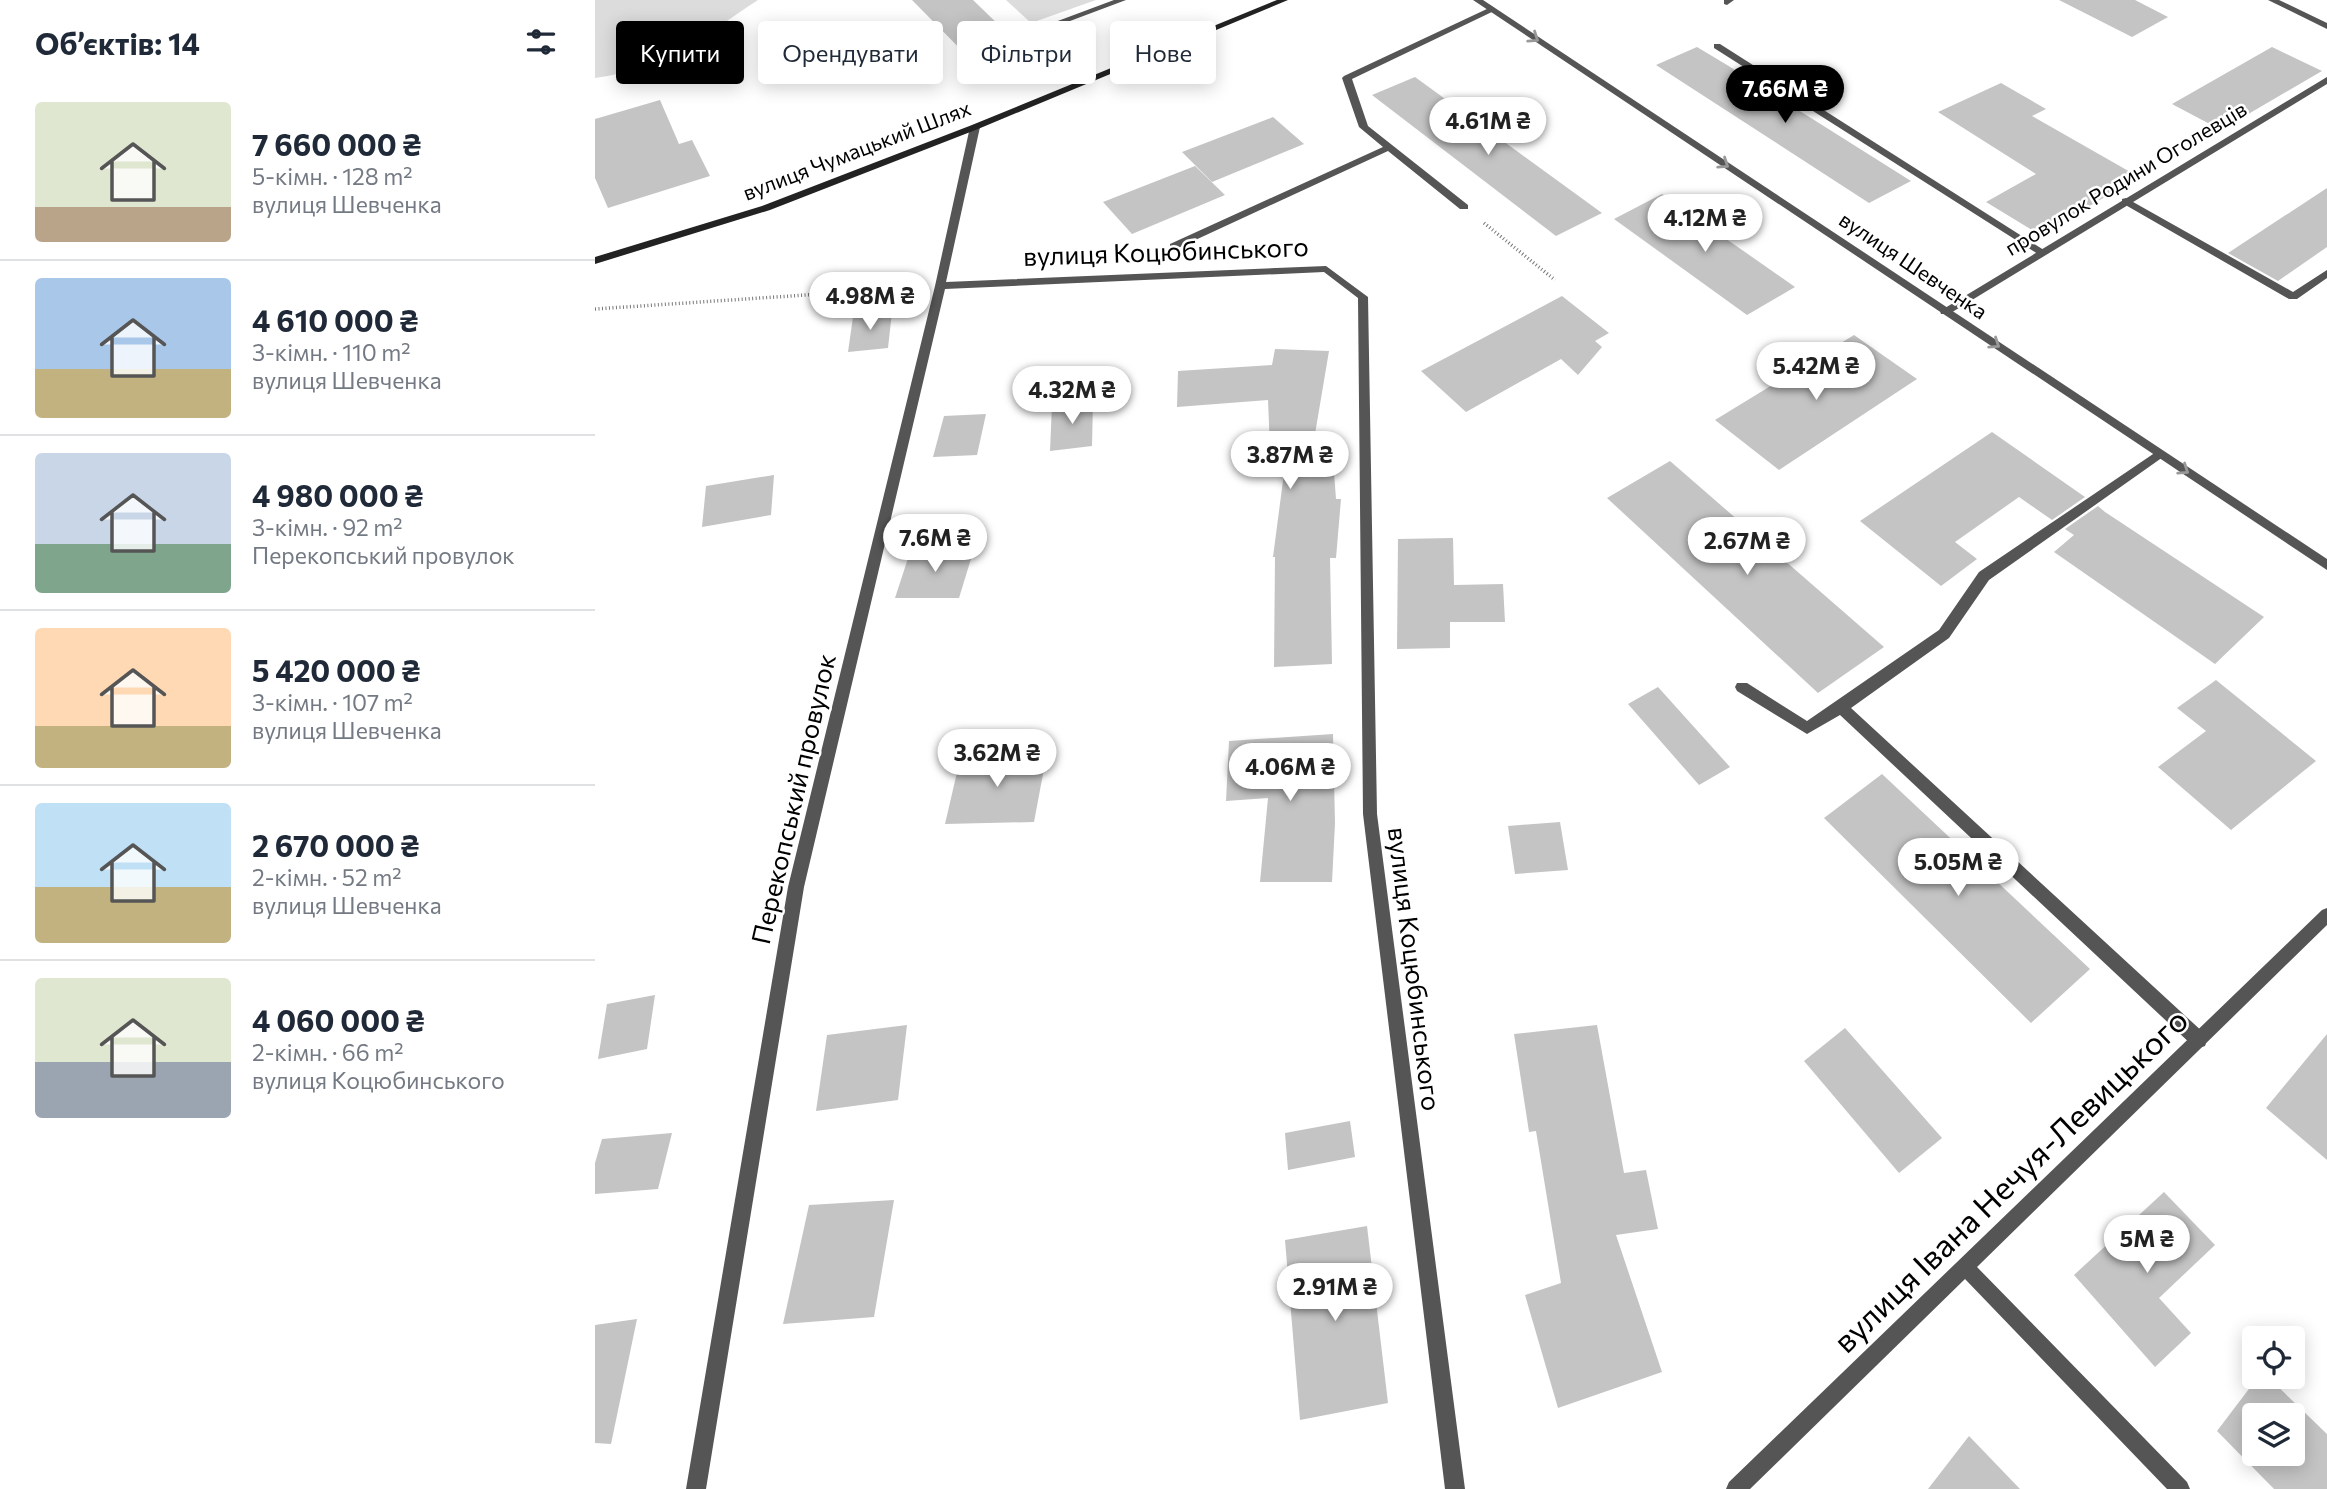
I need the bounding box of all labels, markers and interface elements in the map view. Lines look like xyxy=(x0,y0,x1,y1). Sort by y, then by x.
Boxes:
chip: Купити xyxy=(616,21,744,84)
chip: Орендувати xyxy=(758,21,943,84)
chip: Фільтри xyxy=(957,21,1096,84)
chip: Нове xyxy=(1110,21,1216,84)
icon: filters xyxy=(522,23,560,61)
text: Об’єктів: 14 xyxy=(35,24,200,61)
one-way arrow xyxy=(1526,30,1539,42)
pin: 7.66M ₴ xyxy=(1720,66,1850,125)
text: 7.66M ₴ xyxy=(1742,74,1828,102)
street label: вулиця Чумацький Шлях xyxy=(739,95,974,205)
street label: провулок Родини Оголевців xyxy=(2000,96,2250,260)
pin: 4.61M ₴ xyxy=(1423,97,1553,157)
text: 4.61M ₴ xyxy=(1445,106,1531,134)
text: 7 660 000 ₴ xyxy=(252,125,421,162)
icon: home xyxy=(91,130,175,214)
one-way arrow xyxy=(1716,156,1729,169)
text: 5-кімн. · 128 m² xyxy=(252,162,413,190)
text: вулиця Шевченка xyxy=(252,190,442,218)
pin: 4.12M ₴ xyxy=(1640,194,1770,254)
text: 4.12M ₴ xyxy=(1664,203,1746,231)
street label: вулиця Шевченка xyxy=(1835,206,1993,324)
street label: вулиця Коцюбинського xyxy=(1023,230,1309,271)
pin: 4.98M ₴ xyxy=(805,272,935,332)
text: 4.98M ₴ xyxy=(825,281,915,309)
text: 4 610 000 ₴ xyxy=(252,301,418,338)
icon: home xyxy=(91,306,175,390)
one-way arrow xyxy=(1987,336,2000,348)
text: 3-кімн. · 110 m² xyxy=(252,338,411,366)
pin: 5.42M ₴ xyxy=(1751,342,1881,402)
text: 5.42M ₴ xyxy=(1772,351,1860,379)
text: вулиця Шевченка xyxy=(252,366,442,394)
pin: 4.32M ₴ xyxy=(1007,366,1137,426)
text: 4.32M ₴ xyxy=(1028,375,1116,403)
pin: 3.87M ₴ xyxy=(1225,432,1355,491)
text: 3.87M ₴ xyxy=(1247,440,1333,468)
one-way arrow xyxy=(2176,462,2189,474)
text: 4 980 000 ₴ xyxy=(252,476,423,513)
icon: home xyxy=(91,481,175,565)
text: 3-кімн. · 92 m² xyxy=(252,513,403,541)
pin: 7.6M ₴ xyxy=(878,514,992,574)
pin: 2.67M ₴ xyxy=(1682,518,1812,577)
text: 7.6M ₴ xyxy=(899,523,971,551)
text: 2.67M ₴ xyxy=(1704,526,1790,554)
text: Перекопський провулок xyxy=(252,541,515,569)
street label: Перекопський провулок xyxy=(744,650,841,947)
text: 5 420 000 ₴ xyxy=(252,651,420,688)
icon: home xyxy=(91,656,175,740)
text: 3-кімн. · 107 m² xyxy=(252,688,413,716)
text: вулиця Шевченка xyxy=(252,716,442,744)
pin: 3.62M ₴ xyxy=(932,730,1062,789)
text: 3.62M ₴ xyxy=(954,738,1040,766)
pin: 4.06M ₴ xyxy=(1225,744,1355,803)
text: 4.06M ₴ xyxy=(1245,752,1335,780)
street label: вулиця Коцюбинського xyxy=(1383,825,1448,1113)
text: 2 670 000 ₴ xyxy=(252,826,419,863)
icon: home xyxy=(91,831,175,915)
pin: 5.05M ₴ xyxy=(1893,838,2023,898)
text: 5.05M ₴ xyxy=(1914,847,2002,875)
text: 2-кімн. · 52 m² xyxy=(252,863,402,891)
text: вулиця Шевченка xyxy=(252,891,442,919)
street label: вулиця Івана Нечуя-Левицького xyxy=(1824,999,2195,1360)
text: 4 060 000 ₴ xyxy=(252,1001,425,1038)
icon: home xyxy=(91,1006,175,1090)
text: 2-кімн. · 66 m² xyxy=(252,1038,403,1066)
text: вулиця Коцюбинського xyxy=(252,1066,505,1094)
pin: 5M ₴ xyxy=(2106,1216,2188,1275)
text: 5M ₴ xyxy=(2120,1224,2174,1252)
pin: 2.91M ₴ xyxy=(1270,1264,1400,1323)
text: 2.91M ₴ xyxy=(1293,1272,1377,1300)
map controls xyxy=(2242,1326,2305,1466)
button: locate xyxy=(2242,1326,2305,1389)
button: layers xyxy=(2242,1403,2305,1466)

